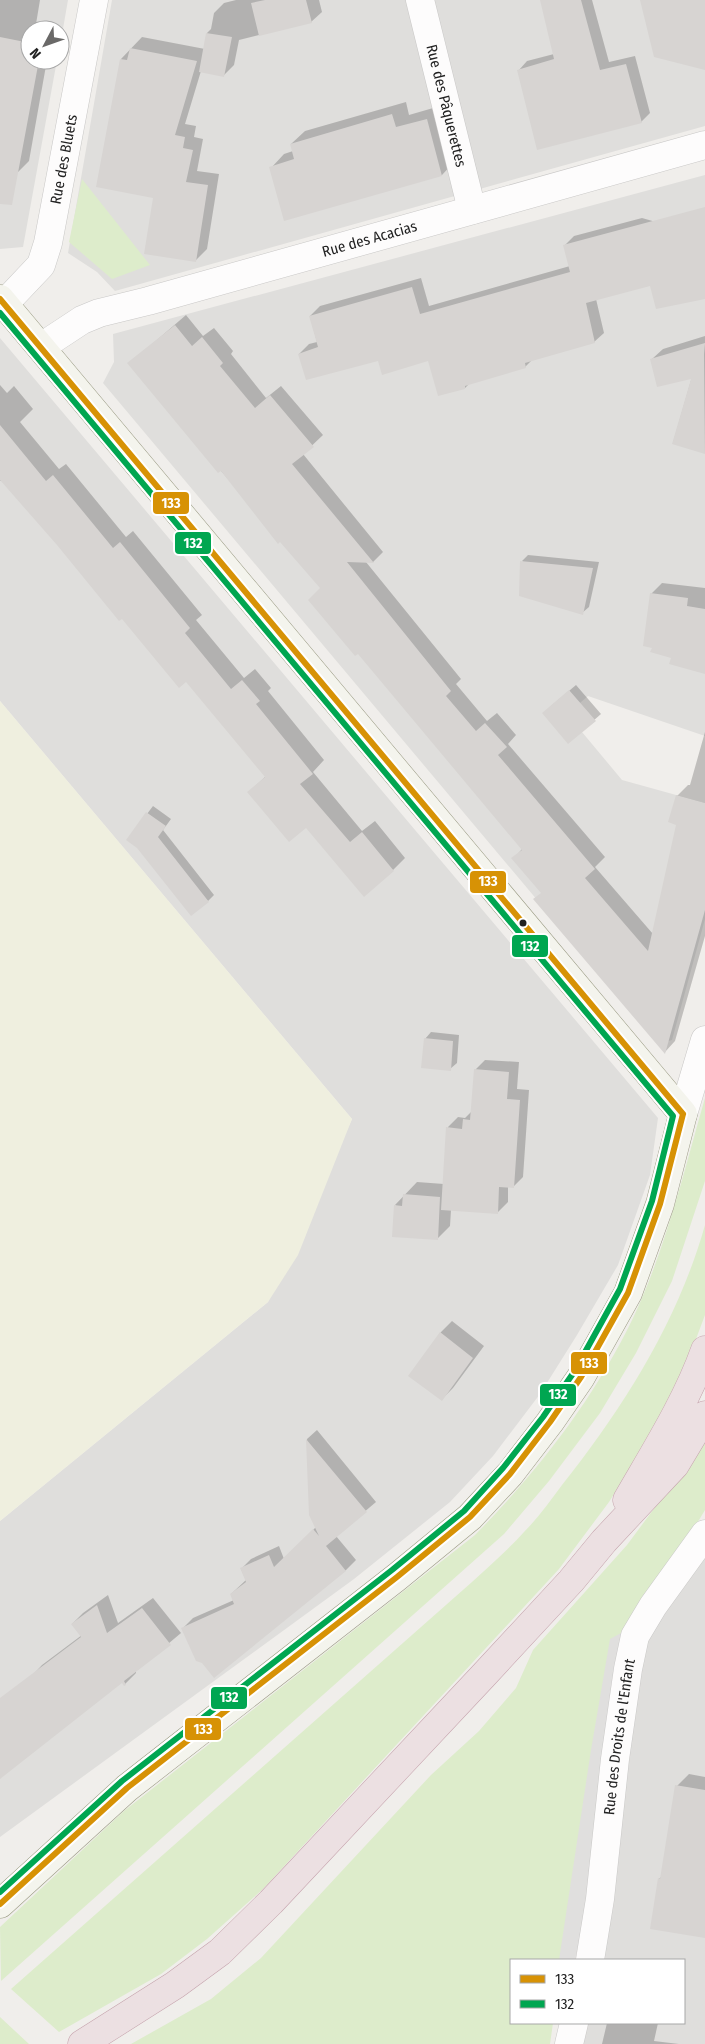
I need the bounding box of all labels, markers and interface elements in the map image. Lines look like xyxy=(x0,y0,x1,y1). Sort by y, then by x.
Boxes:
north arrow xyxy=(20,20,70,70)
street label: Rue des Pâquerettes xyxy=(422,43,470,169)
text: N xyxy=(26,44,45,62)
street label: Rue des Bluets xyxy=(47,113,81,206)
street label: Rue des Acacias xyxy=(320,217,419,261)
line badge: 133 xyxy=(152,491,190,515)
text: 133 xyxy=(161,495,181,512)
line badge: 132 xyxy=(174,531,212,555)
text: 132 xyxy=(184,535,203,552)
line badge: 133 xyxy=(469,870,507,894)
text: 133 xyxy=(478,873,498,890)
unlabelled marker xyxy=(518,918,528,928)
line badge: 132 xyxy=(511,934,549,958)
text: 132 xyxy=(521,938,540,955)
line badge: 133 xyxy=(570,1351,608,1375)
text: 133 xyxy=(579,1355,599,1372)
line badge: 132 xyxy=(539,1383,577,1407)
text: 132 xyxy=(549,1386,568,1403)
street label: Rue des Droits de l'Enfant xyxy=(600,1657,639,1816)
line badge: 132 xyxy=(210,1686,248,1710)
text: 132 xyxy=(220,1689,239,1706)
line badge: 133 xyxy=(184,1717,222,1741)
text: 133 xyxy=(193,1721,213,1738)
legend xyxy=(510,1959,685,2024)
text: 133 xyxy=(555,1970,575,1988)
text: 132 xyxy=(555,1995,574,2013)

